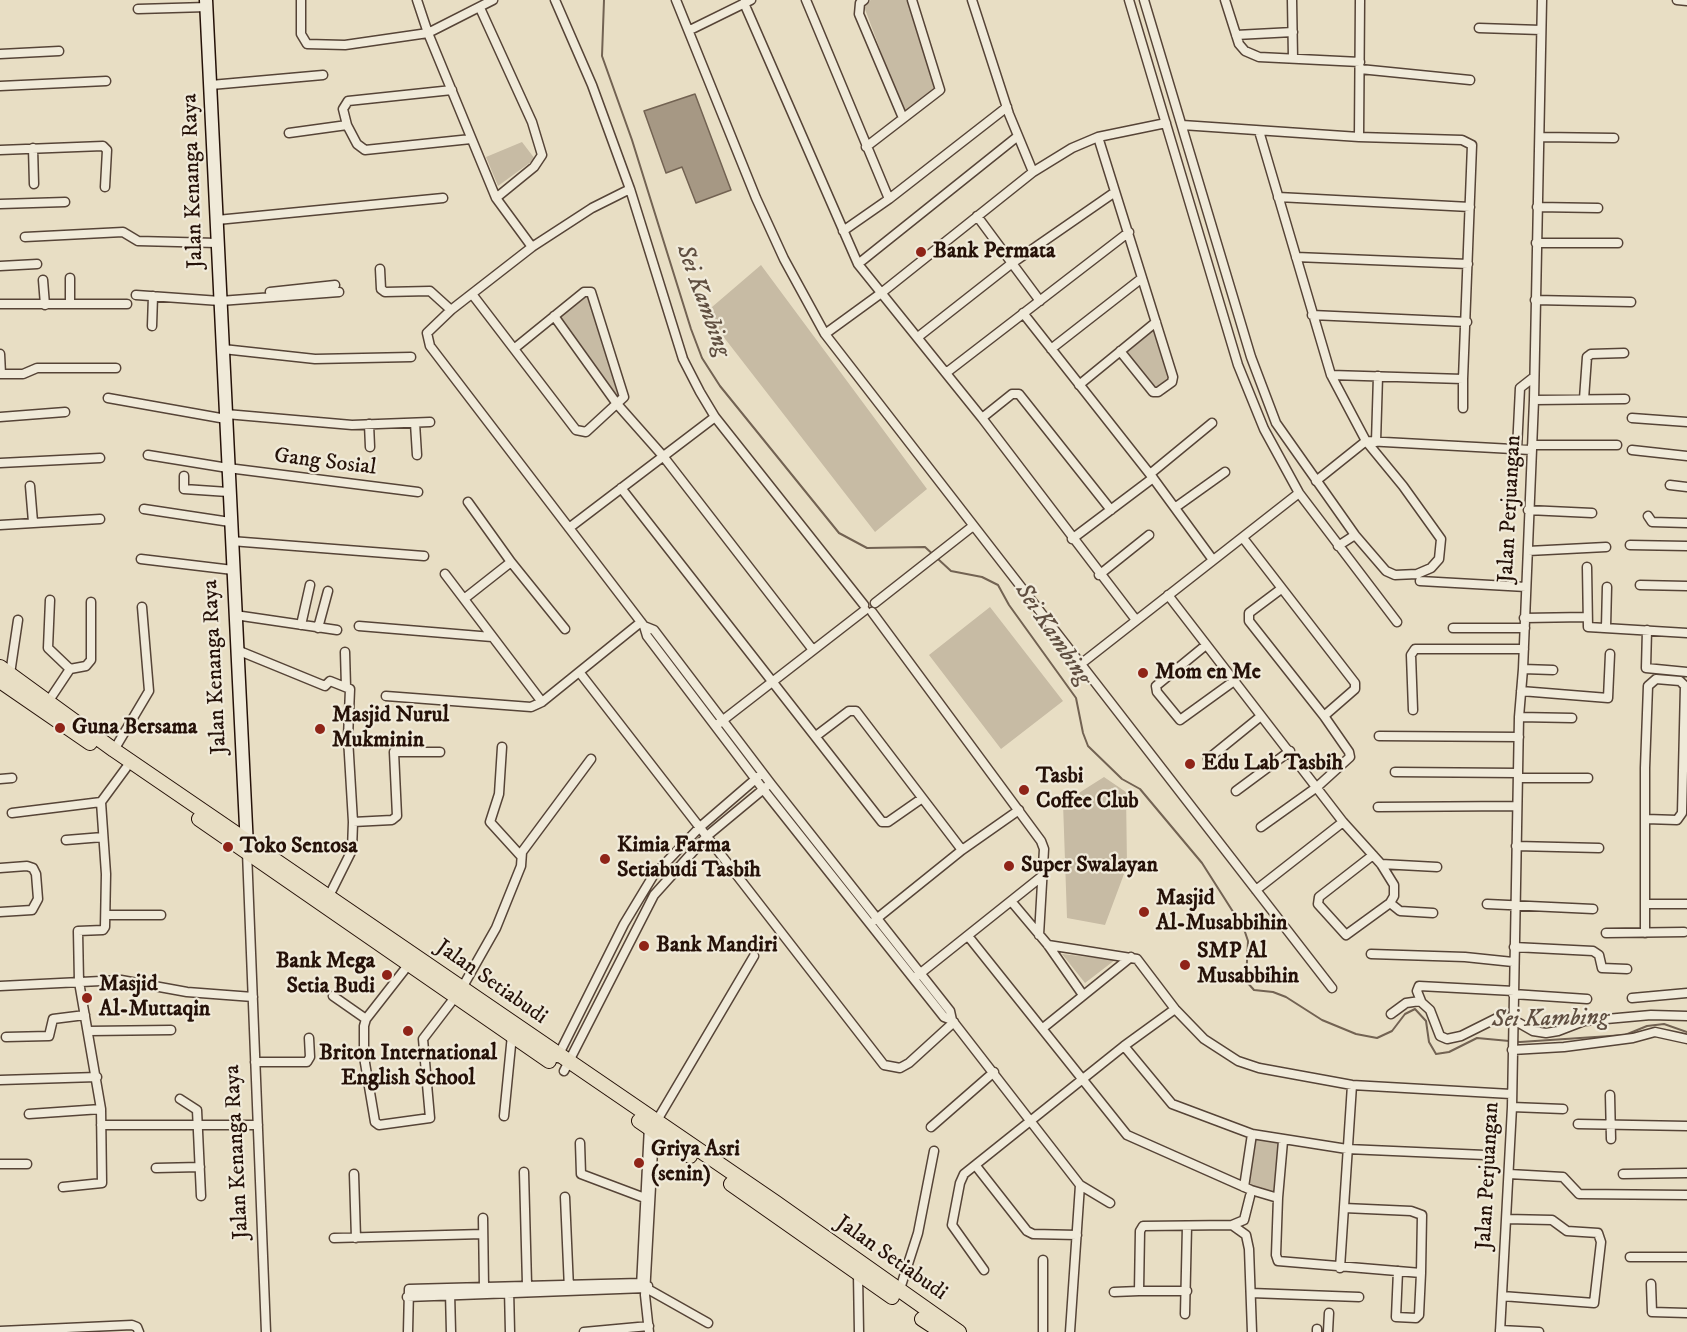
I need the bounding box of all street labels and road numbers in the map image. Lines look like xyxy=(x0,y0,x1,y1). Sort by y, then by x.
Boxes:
street label: Jalan Kenanga Raya xyxy=(178,93,210,269)
street label: Jalan Perjuangan xyxy=(1494,434,1528,584)
street label: Gang Sosial xyxy=(272,444,378,482)
street label: Jalan Kenanga Raya xyxy=(198,579,234,755)
street label: Jalan Setiabudi xyxy=(430,935,552,1031)
street label: Jalan Kenanga Raya xyxy=(220,1064,256,1240)
street label: Jalan Perjuangan xyxy=(1472,1101,1506,1251)
street label: Jalan Setiabudi xyxy=(830,1211,952,1307)

